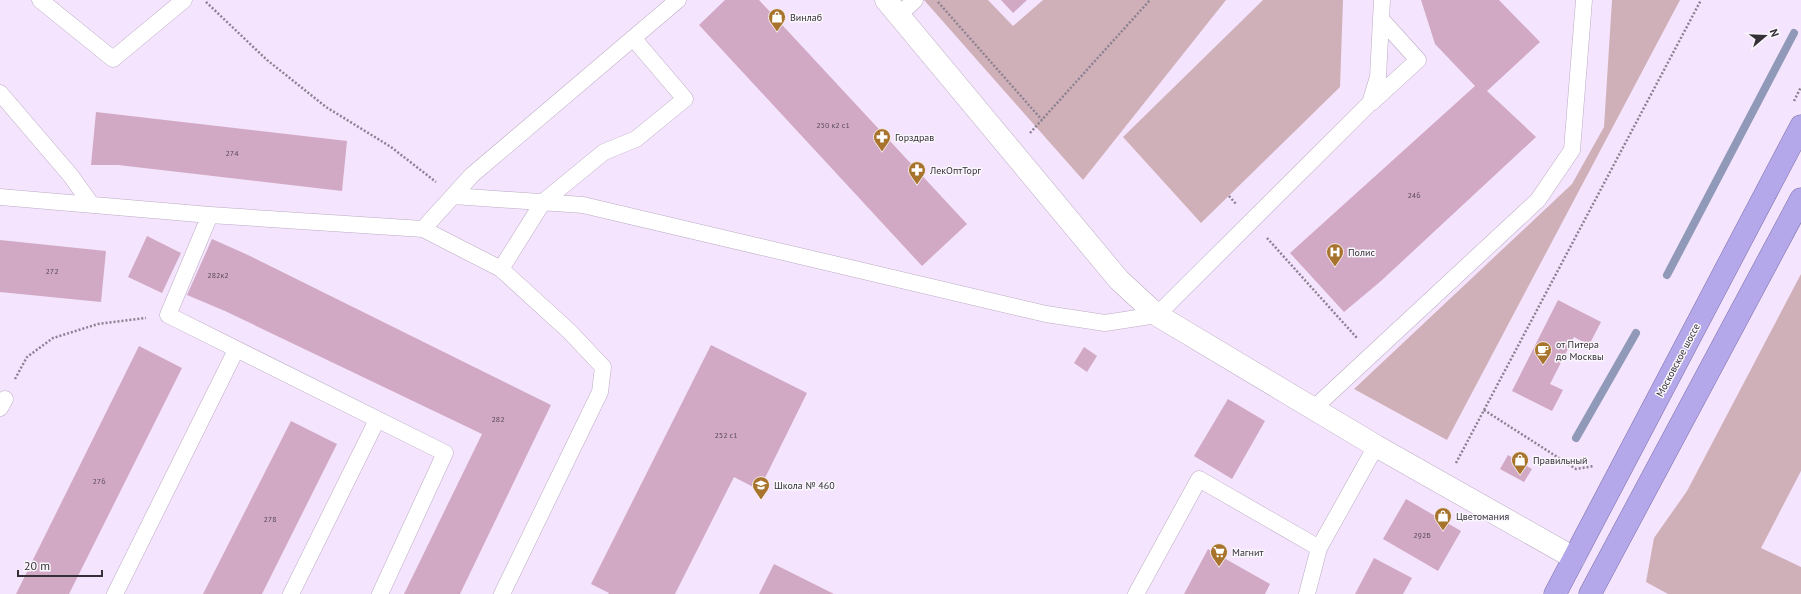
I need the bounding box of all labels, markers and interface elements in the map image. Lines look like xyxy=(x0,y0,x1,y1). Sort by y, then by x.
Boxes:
shop icon: Винлаб xyxy=(767,7,787,32)
place label: Винлаб xyxy=(790,11,822,24)
north arrow xyxy=(1745,16,1785,56)
text: N xyxy=(1767,27,1782,38)
house number: 250 к2 с1 xyxy=(816,120,850,130)
pharmacy icon: Горздрав xyxy=(872,127,892,152)
place label: Горздрав xyxy=(895,131,934,144)
house number: 274 xyxy=(225,148,239,158)
pharmacy icon: ЛекОптТорг xyxy=(907,160,927,185)
place label: ЛекОптТорг xyxy=(929,164,981,177)
house number: 246 xyxy=(1407,190,1421,200)
hospital icon: Полис xyxy=(1325,242,1345,267)
place label: Полис xyxy=(1348,246,1375,259)
house number: 272 xyxy=(45,266,59,276)
house number: 282к2 xyxy=(207,270,229,280)
street label: Московское шоссе xyxy=(1653,321,1703,399)
place label: от Питера до Москвы xyxy=(1556,338,1604,363)
cafe icon: от Питера до Москвы xyxy=(1533,340,1553,365)
house number: 282 xyxy=(491,414,505,424)
house number: 252 с1 xyxy=(714,430,738,440)
shop icon: Правильный xyxy=(1510,450,1530,475)
place label: Правильный xyxy=(1533,454,1588,467)
school or university icon: Школа № 460 xyxy=(751,475,771,500)
house number: 276 xyxy=(92,476,106,486)
place label: Школа № 460 xyxy=(774,479,835,492)
shop icon: Цветомания xyxy=(1433,506,1453,531)
place label: Цветомания xyxy=(1456,510,1509,523)
house number: 278 xyxy=(263,514,277,524)
house number: 292Б xyxy=(1413,530,1431,540)
supermarket icon: Магнит xyxy=(1209,542,1229,567)
place label: Магнит xyxy=(1232,546,1263,559)
scale bar xyxy=(18,552,102,578)
text: 20 m xyxy=(24,558,50,573)

